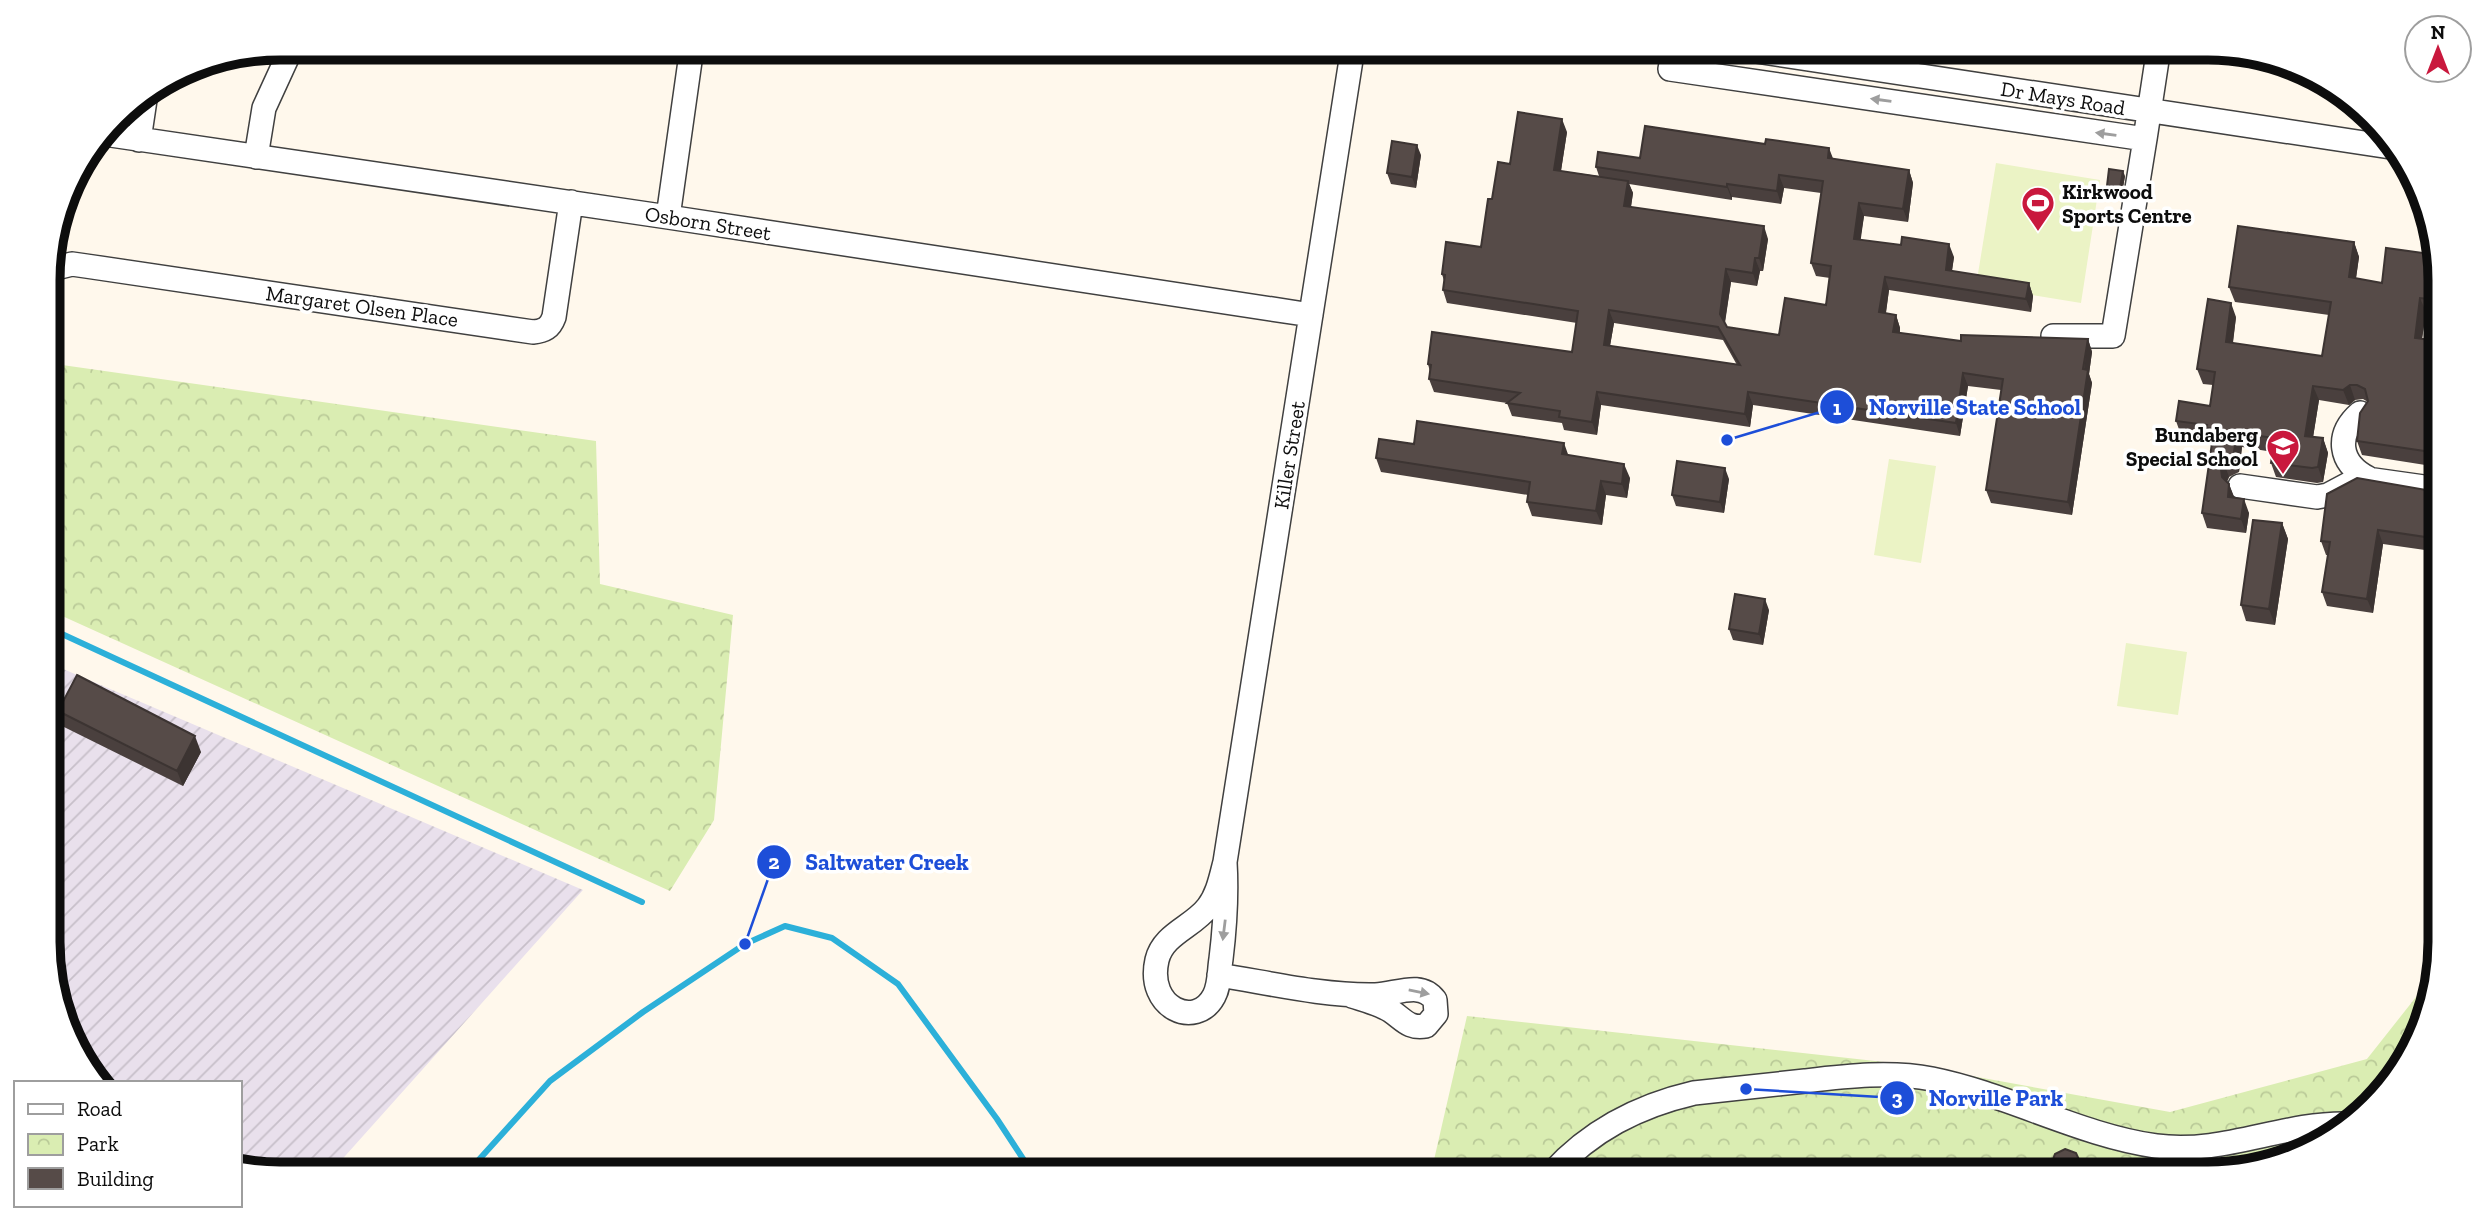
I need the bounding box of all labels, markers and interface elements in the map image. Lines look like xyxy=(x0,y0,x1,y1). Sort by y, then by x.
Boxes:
north arrow xyxy=(2403,14,2473,84)
text: N xyxy=(2431,21,2445,44)
street label: Dr Mays Road xyxy=(1999,76,2127,120)
one-way arrow xyxy=(1870,95,1892,106)
one-way arrow xyxy=(2095,128,2117,139)
place label: Kirkwood Sports Centre xyxy=(2062,179,2192,228)
sports icon: Kirkwood Sports Centre xyxy=(2019,184,2057,233)
street label: Osborn Street xyxy=(643,201,773,245)
street label: Margaret Olsen Place xyxy=(264,280,460,332)
callout: Norville State School xyxy=(1820,385,2095,429)
text: Norville State School xyxy=(1869,393,2082,421)
text: 1 xyxy=(1833,395,1842,420)
street label: Killer Street xyxy=(1268,399,1310,511)
place label: Bundaberg Special School xyxy=(2126,422,2258,471)
school or university icon: Bundaberg Special School xyxy=(2264,427,2302,476)
callout: Saltwater Creek xyxy=(757,840,983,884)
text: Saltwater Creek xyxy=(805,848,969,876)
text: 2 xyxy=(768,849,780,874)
one-way arrow xyxy=(1218,919,1229,941)
one-way arrow xyxy=(1408,987,1430,998)
callout: Norville Park xyxy=(1880,1076,2078,1120)
legend xyxy=(14,1081,242,1207)
text: Norville Park xyxy=(1929,1084,2064,1112)
text: 3 xyxy=(1891,1085,1903,1110)
text: Road xyxy=(77,1096,123,1121)
text: Park xyxy=(77,1131,119,1156)
text: Building xyxy=(77,1166,154,1191)

